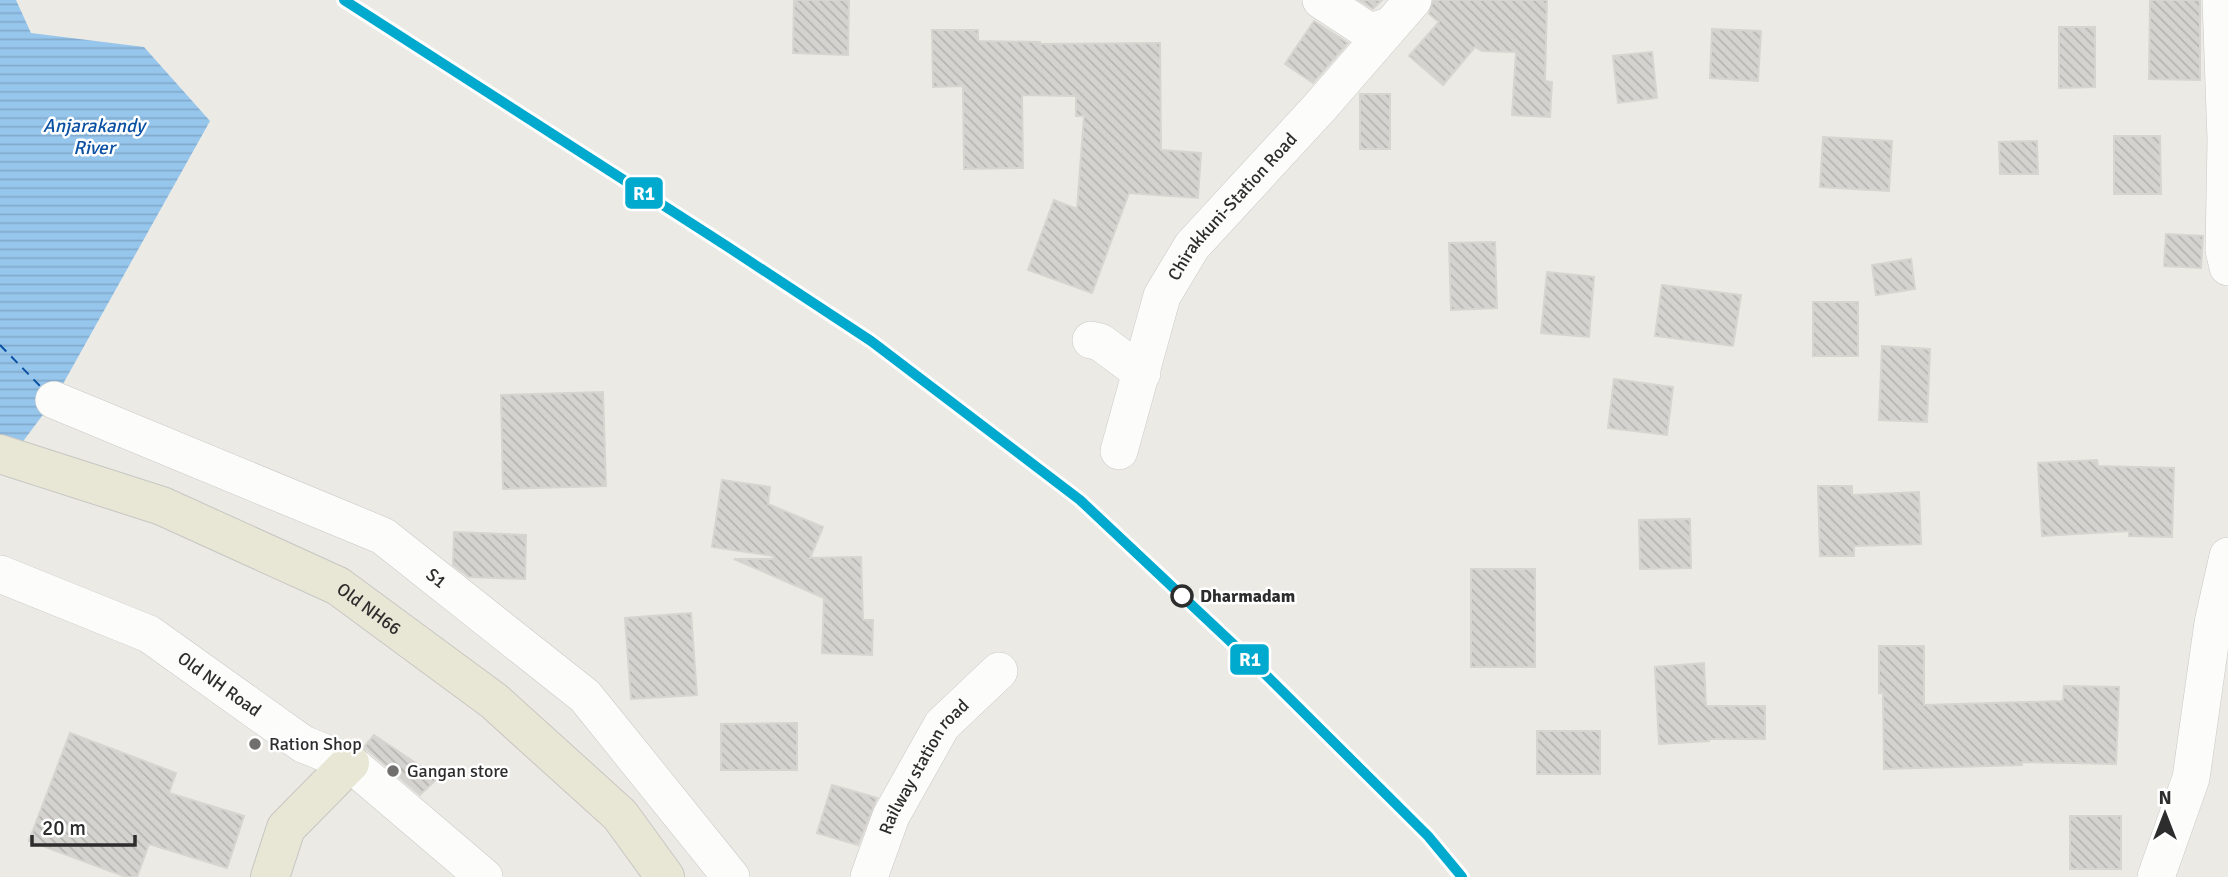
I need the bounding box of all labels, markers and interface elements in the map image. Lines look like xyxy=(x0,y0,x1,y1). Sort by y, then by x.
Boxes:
water label: Anjarakandy River xyxy=(43,114,147,160)
street label: Chirakkuni-Station Road xyxy=(1163,128,1302,284)
line badge: R1 xyxy=(624,176,664,210)
text: R1 xyxy=(633,182,655,206)
street label: S1 xyxy=(422,563,451,593)
street label: Old NH66 xyxy=(333,578,405,640)
marker: Dharmadam xyxy=(1171,585,1193,607)
place label: Dharmadam xyxy=(1200,585,1295,607)
line badge: R1 xyxy=(1229,643,1270,676)
street label: Old NH Road xyxy=(173,647,265,721)
text: R1 xyxy=(1239,648,1261,672)
street label: Railway station road xyxy=(874,694,973,837)
place label: Ration Shop xyxy=(269,733,362,755)
marker: Ration Shop xyxy=(247,736,263,752)
place label: Gangan store xyxy=(407,760,509,782)
marker: Gangan store xyxy=(385,763,401,779)
north arrow xyxy=(2130,779,2200,849)
text: N xyxy=(2158,786,2172,810)
scale bar xyxy=(32,804,135,848)
text: 20 m xyxy=(42,815,86,841)

